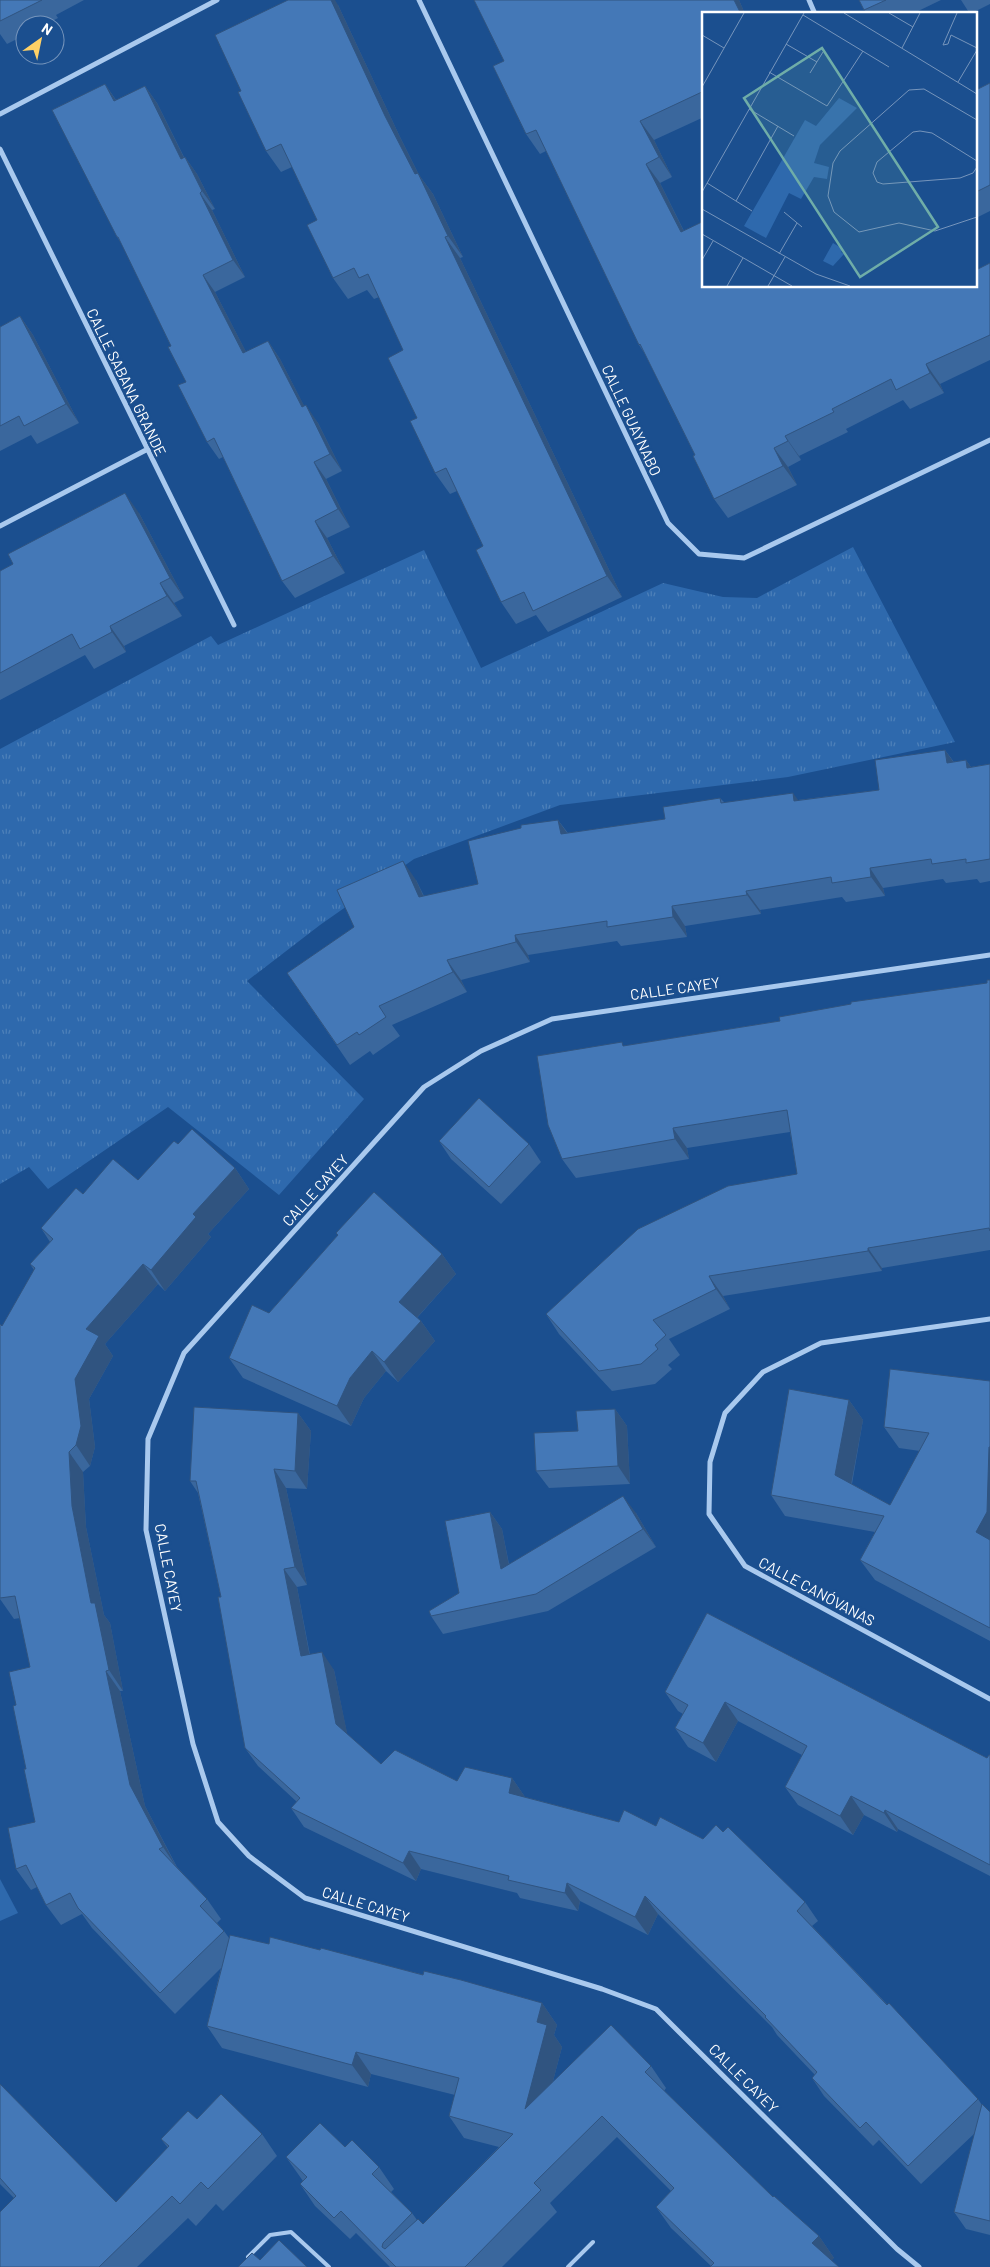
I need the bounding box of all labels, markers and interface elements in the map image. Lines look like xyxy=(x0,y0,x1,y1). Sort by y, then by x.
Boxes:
inset map xyxy=(702,12,978,288)
north arrow xyxy=(15,15,65,65)
text: N xyxy=(39,19,56,38)
street label: CALLE SABANA GRANDE xyxy=(83,305,171,459)
street label: CALLE GUAYNABO xyxy=(598,362,666,478)
street label: CALLE CAYEY xyxy=(629,973,721,1003)
street label: CALLE CAYEY xyxy=(278,1150,352,1230)
street label: CALLE CAYEY xyxy=(152,1522,186,1614)
street label: CALLE CANÓVANAS xyxy=(756,1553,878,1629)
street label: CALLE CAYEY xyxy=(320,1882,412,1926)
street label: CALLE CAYEY xyxy=(706,2040,782,2116)

